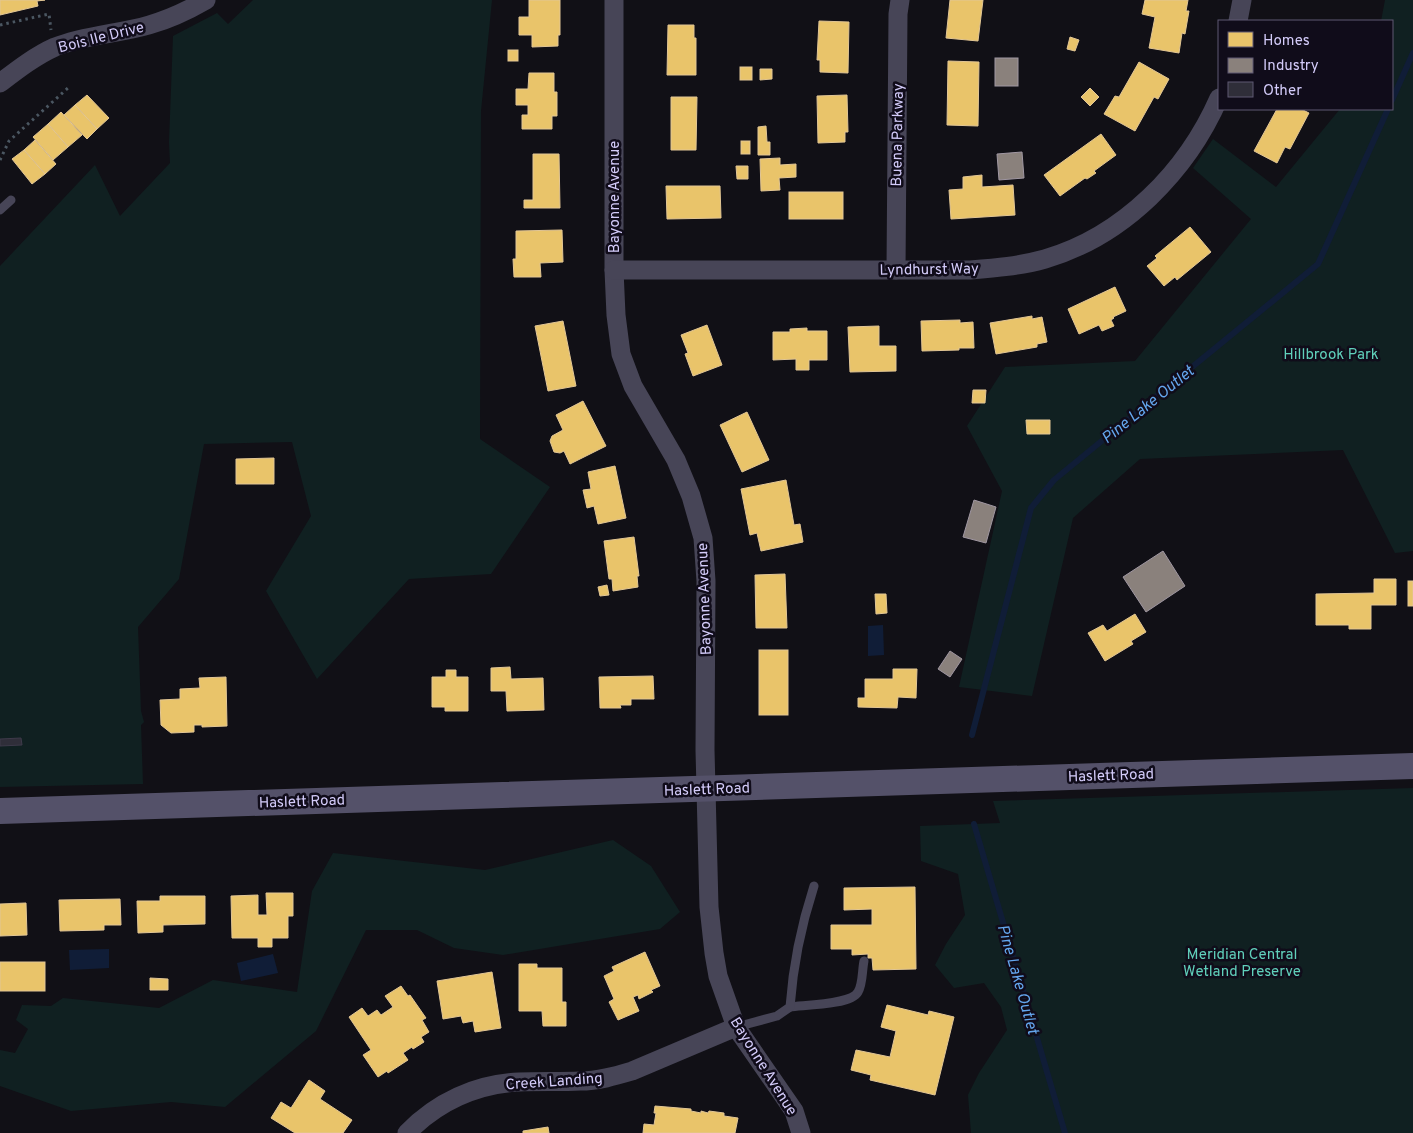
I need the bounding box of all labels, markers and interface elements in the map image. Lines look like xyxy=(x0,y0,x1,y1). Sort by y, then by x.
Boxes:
street label: Bois Ile Drive xyxy=(56,19,146,58)
legend xyxy=(1218,20,1393,110)
text: Homes xyxy=(1263,32,1310,51)
text: Industry xyxy=(1263,57,1319,76)
text: Other xyxy=(1263,82,1302,101)
street label: Buena Parkway xyxy=(888,83,909,187)
street label: Bayonne Avenue xyxy=(606,141,625,253)
street label: Lyndhurst Way xyxy=(879,260,979,281)
park label: Hillbrook Park xyxy=(1283,346,1379,365)
water label: Pine Lake Outlet xyxy=(1098,361,1200,449)
street label: Bayonne Avenue xyxy=(694,542,717,655)
street label: Haslett Road xyxy=(1068,766,1154,787)
street label: Haslett Road xyxy=(664,780,750,801)
street label: Haslett Road xyxy=(259,792,345,813)
water label: Pine Lake Outlet xyxy=(992,922,1043,1038)
park label: Meridian Central Wetland Preserve xyxy=(1183,946,1301,982)
street label: Bayonne Avenue xyxy=(725,1014,801,1120)
street label: Creek Landing xyxy=(505,1070,603,1095)

